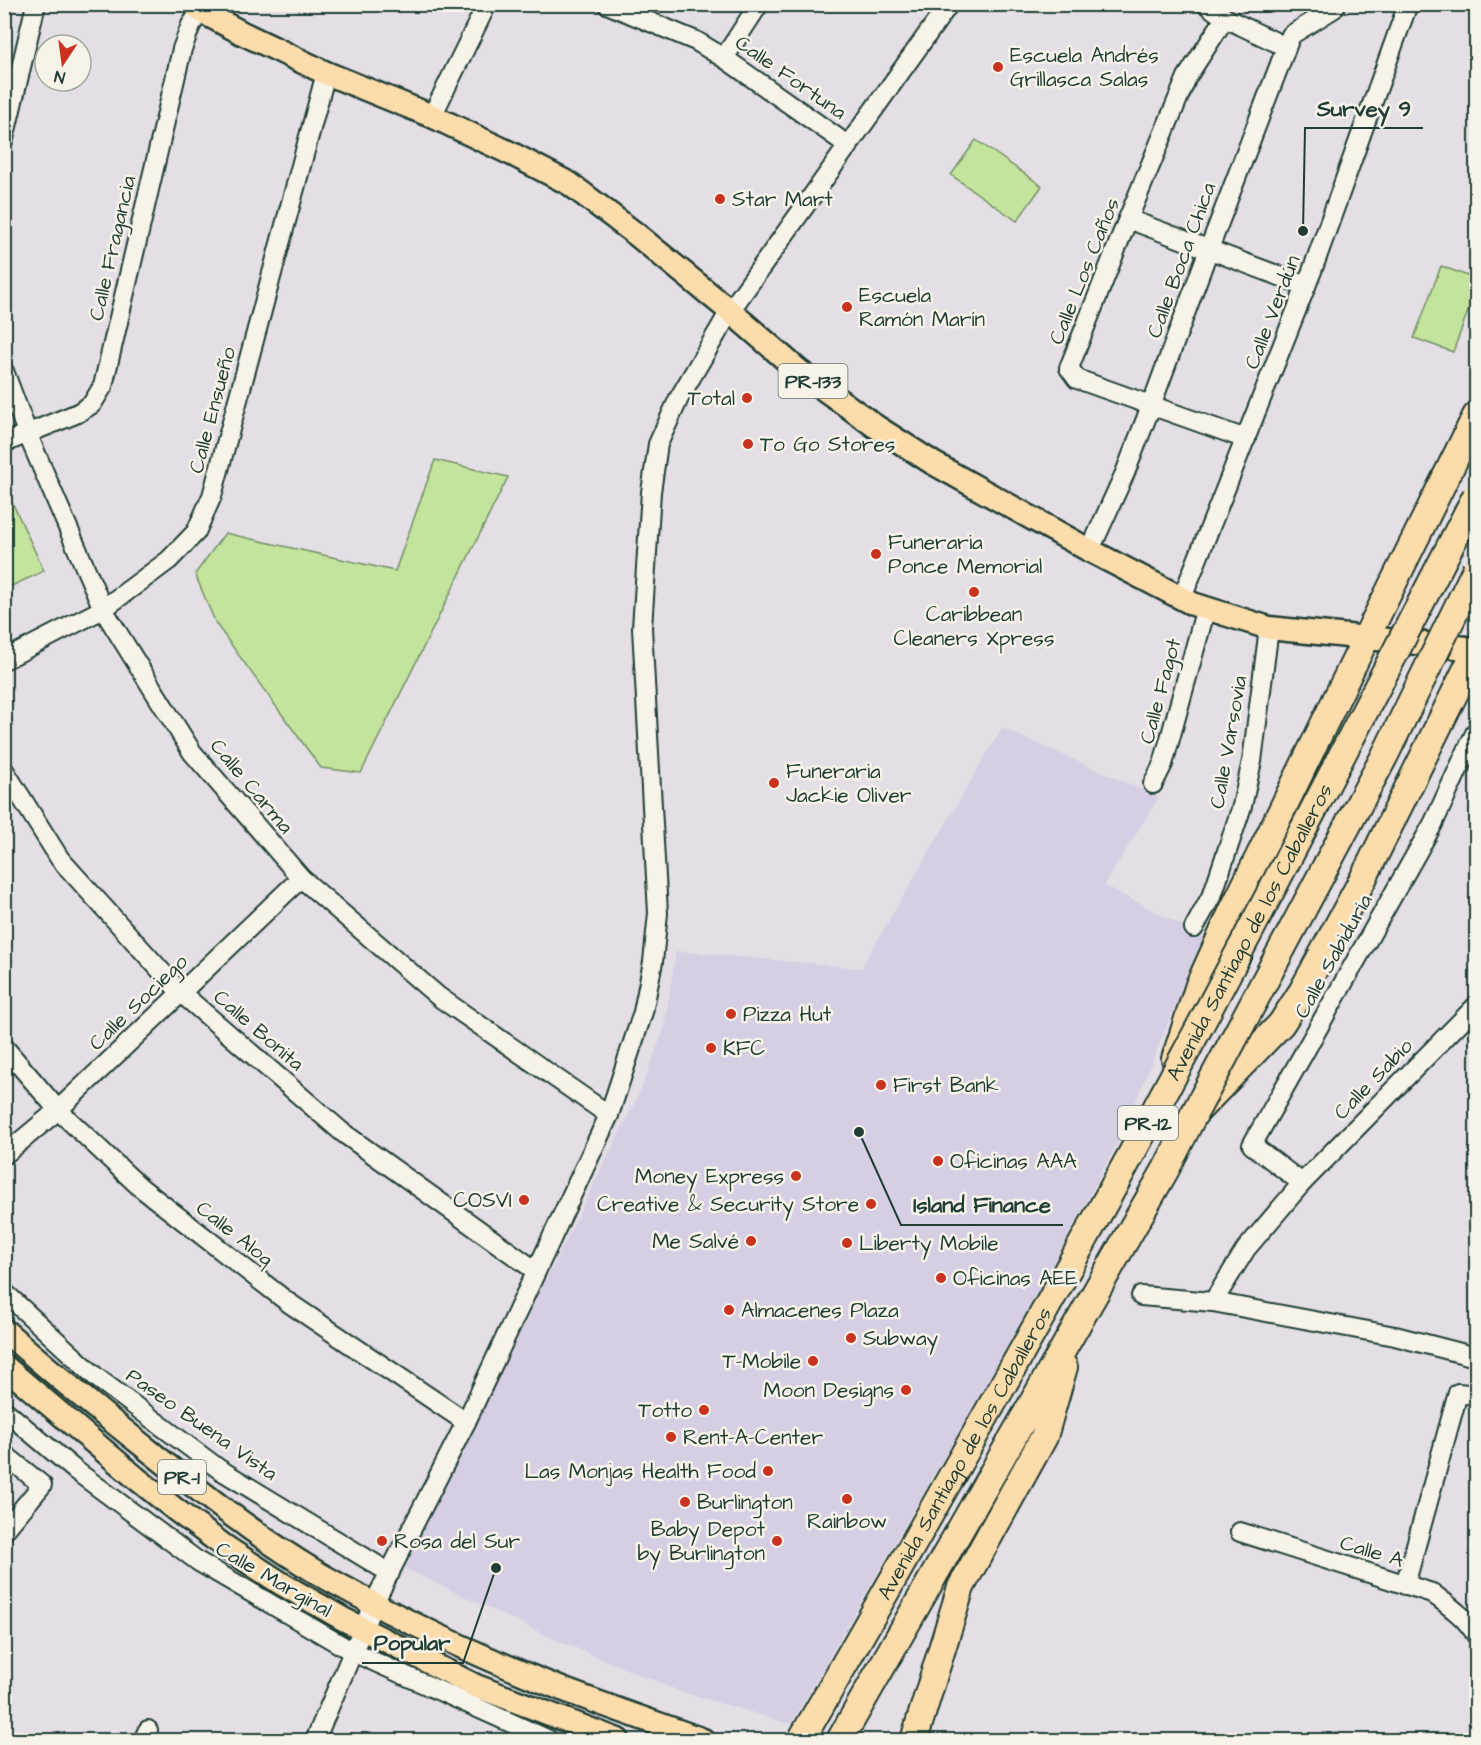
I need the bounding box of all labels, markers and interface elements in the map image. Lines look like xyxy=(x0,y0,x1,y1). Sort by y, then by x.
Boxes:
street label: Calle Fortuna xyxy=(729,28,853,127)
north arrow xyxy=(33,33,93,93)
place label: Escuela Andrés Grillasca Salas xyxy=(1010,41,1159,94)
marker: Escuela Andrés Grillasca Salas xyxy=(991,60,1005,74)
text: N xyxy=(52,65,67,88)
callout: Survey 9 xyxy=(1305,88,1423,128)
text: Survey 9 xyxy=(1316,94,1411,127)
street label: Calle Fragancia xyxy=(82,172,145,324)
street label: Calle Boca Chica xyxy=(1140,178,1223,342)
place label: Star Mart xyxy=(732,185,833,214)
marker: Star Mart xyxy=(713,192,727,206)
street label: Calle Los Caños xyxy=(1042,194,1127,349)
street label: Calle Verdún xyxy=(1237,251,1308,373)
place label: Escuela Ramón Marín xyxy=(859,281,985,334)
marker: Escuela Ramón Marín xyxy=(840,300,854,314)
street label: Calle Ensueño xyxy=(182,344,243,477)
road number: PR-133 xyxy=(778,364,848,398)
place label: Total xyxy=(688,384,735,413)
marker: Total xyxy=(740,391,754,405)
place label: To Go Stores xyxy=(760,430,895,459)
marker: To Go Stores xyxy=(741,437,755,451)
place label: Funeraria Ponce Memorial xyxy=(888,528,1042,581)
marker: Funeraria Ponce Memorial xyxy=(869,547,883,561)
marker: Caribbean Cleaners Xpress xyxy=(967,585,981,599)
place label: Caribbean Cleaners Xpress xyxy=(894,600,1054,654)
street label: Calle Fagot xyxy=(1132,635,1191,748)
street label: Calle Varsovia xyxy=(1203,673,1255,811)
street label: Calle Carma xyxy=(203,733,300,840)
place label: Funeraria Jackie Oliver xyxy=(786,757,912,810)
marker: Funeraria Jackie Oliver xyxy=(767,776,781,790)
street label: Avenida Santiago de los Caballeros xyxy=(1159,779,1340,1086)
street label: Calle Sabiduría xyxy=(1287,889,1380,1024)
street label: Calle Sociego xyxy=(82,947,196,1059)
street label: Calle Bonita xyxy=(207,983,311,1078)
place label: Pizza Hut xyxy=(743,1000,832,1029)
marker: Pizza Hut xyxy=(724,1007,738,1021)
street label: Calle Sabio xyxy=(1327,1032,1420,1126)
place label: KFC xyxy=(723,1034,765,1063)
marker: KFC xyxy=(704,1041,718,1055)
place label: First Bank xyxy=(893,1071,999,1100)
marker: First Bank xyxy=(874,1078,888,1092)
road number: PR-12 xyxy=(1118,1106,1178,1140)
place label: Oficinas AAA xyxy=(950,1147,1077,1176)
marker: Oficinas AAA xyxy=(931,1154,945,1168)
place label: Money Express xyxy=(635,1162,784,1193)
marker: Money Express xyxy=(789,1169,803,1183)
callout: Island Finance xyxy=(901,1185,1063,1225)
place label: COSVI xyxy=(453,1186,512,1215)
place label: Creative & Security Store xyxy=(597,1190,859,1221)
text: Island Finance xyxy=(913,1190,1051,1221)
marker: COSVI xyxy=(517,1193,531,1207)
street label: Calle Aloq xyxy=(190,1194,280,1273)
marker: Creative & Security Store xyxy=(864,1197,878,1211)
place label: Me Salvé xyxy=(652,1227,739,1256)
place label: Liberty Mobile xyxy=(859,1229,999,1260)
marker: Me Salvé xyxy=(744,1234,758,1248)
marker: Liberty Mobile xyxy=(840,1236,854,1250)
place label: Oficinas AEE xyxy=(953,1264,1078,1293)
marker: Oficinas AEE xyxy=(934,1271,948,1285)
place label: Almacenes Plaza xyxy=(741,1296,899,1325)
street label: Avenida Santiago de los Caballeros xyxy=(870,1302,1059,1605)
marker: Almacenes Plaza xyxy=(722,1303,736,1317)
place label: Subway xyxy=(863,1324,939,1355)
marker: Subway xyxy=(844,1331,858,1345)
place label: T-Mobile xyxy=(723,1347,801,1376)
marker: T-Mobile xyxy=(806,1354,820,1368)
street label: Paseo Buena Vista xyxy=(120,1361,284,1488)
place label: Moon Designs xyxy=(764,1376,894,1407)
marker: Moon Designs xyxy=(899,1383,913,1397)
place label: Totto xyxy=(638,1396,692,1425)
marker: Totto xyxy=(697,1403,711,1417)
place label: Rent-A-Center xyxy=(683,1423,823,1452)
marker: Rent-A-Center xyxy=(664,1430,678,1444)
place label: Las Monjas Health Food xyxy=(524,1457,756,1486)
road number: PR-1 xyxy=(158,1460,206,1494)
marker: Las Monjas Health Food xyxy=(761,1464,775,1478)
place label: Burlington xyxy=(697,1488,793,1519)
marker: Rainbow xyxy=(840,1492,854,1506)
marker: Burlington xyxy=(678,1495,692,1509)
place label: Rainbow xyxy=(807,1507,887,1536)
place label: Baby Depot by Burlington xyxy=(637,1515,766,1570)
place label: Rosa del Sur xyxy=(394,1527,520,1556)
street label: Calle A xyxy=(1336,1528,1408,1575)
street label: Calle Marginal xyxy=(209,1534,337,1626)
marker: Rosa del Sur xyxy=(375,1534,389,1548)
marker: Baby Depot by Burlington xyxy=(770,1534,784,1548)
callout: Popular xyxy=(362,1623,463,1663)
text: Popular xyxy=(374,1628,451,1659)

